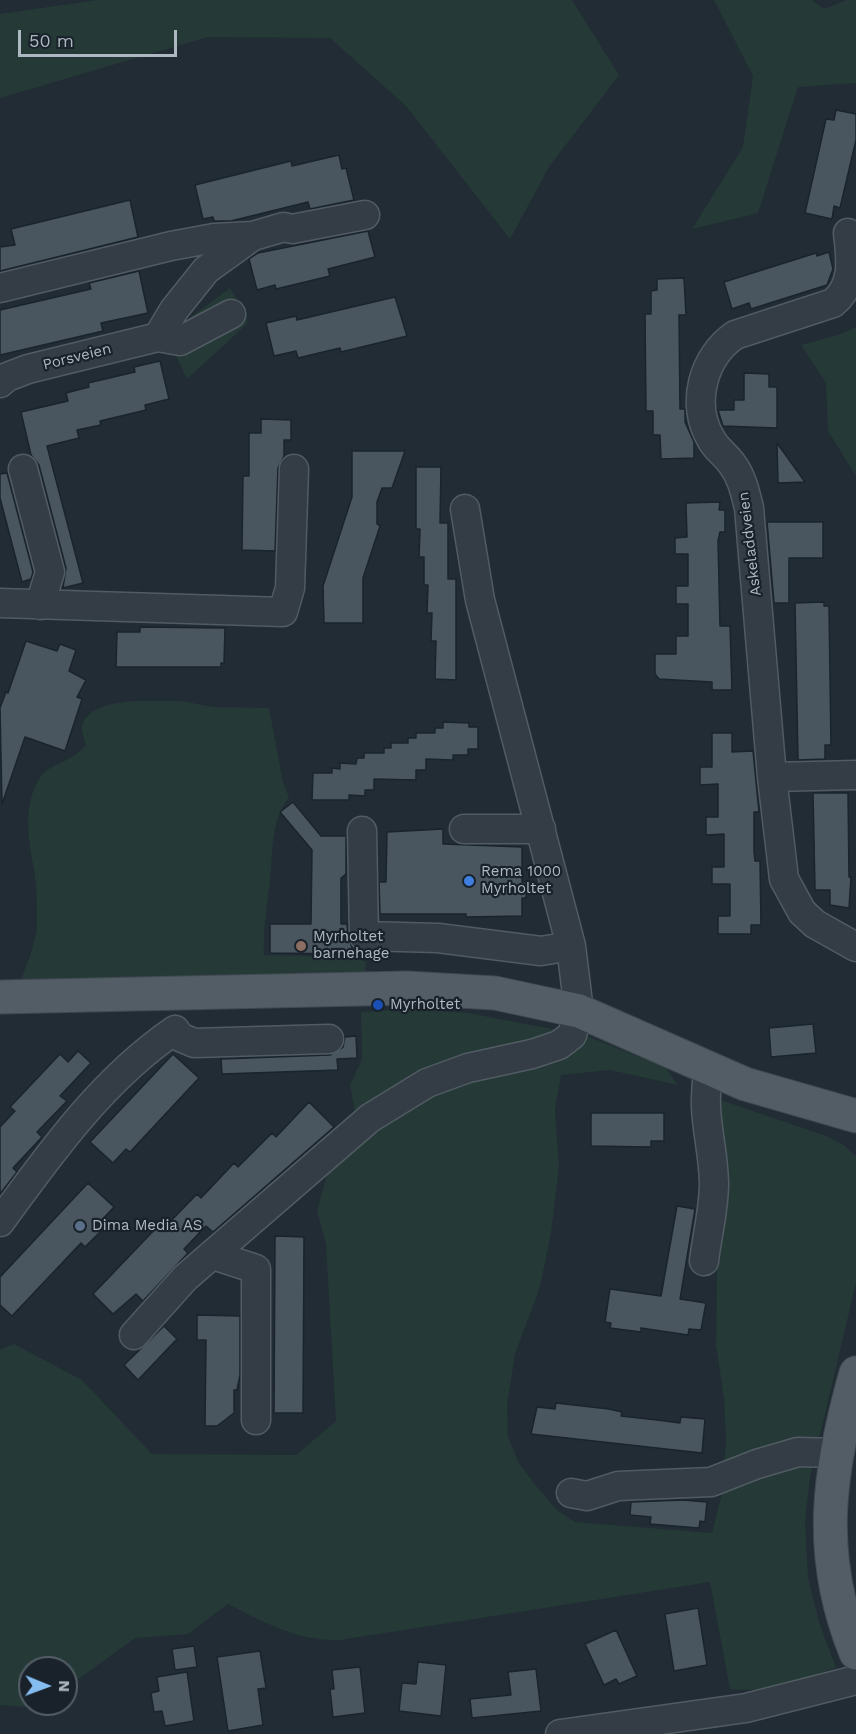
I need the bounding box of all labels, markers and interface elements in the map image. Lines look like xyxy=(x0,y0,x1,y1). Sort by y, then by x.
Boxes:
scale bar xyxy=(21,18,180,56)
text: 50 m xyxy=(29,30,74,51)
street label: Porsveien xyxy=(41,340,113,374)
street label: Askeladdveien xyxy=(735,491,765,597)
place label: Rema 1000 Myrholtet xyxy=(481,863,561,898)
marker: Rema 1000 Myrholtet xyxy=(462,874,476,888)
place label: Myrholtet barnehage xyxy=(313,928,389,963)
marker: Myrholtet barnehage xyxy=(294,939,308,953)
place label: Myrholtet xyxy=(390,996,460,1014)
marker: Myrholtet xyxy=(371,998,385,1012)
place label: Dima Media AS xyxy=(92,1217,202,1235)
marker: Dima Media AS xyxy=(73,1219,87,1233)
north arrow xyxy=(18,1656,78,1716)
text: N xyxy=(55,1680,74,1692)

